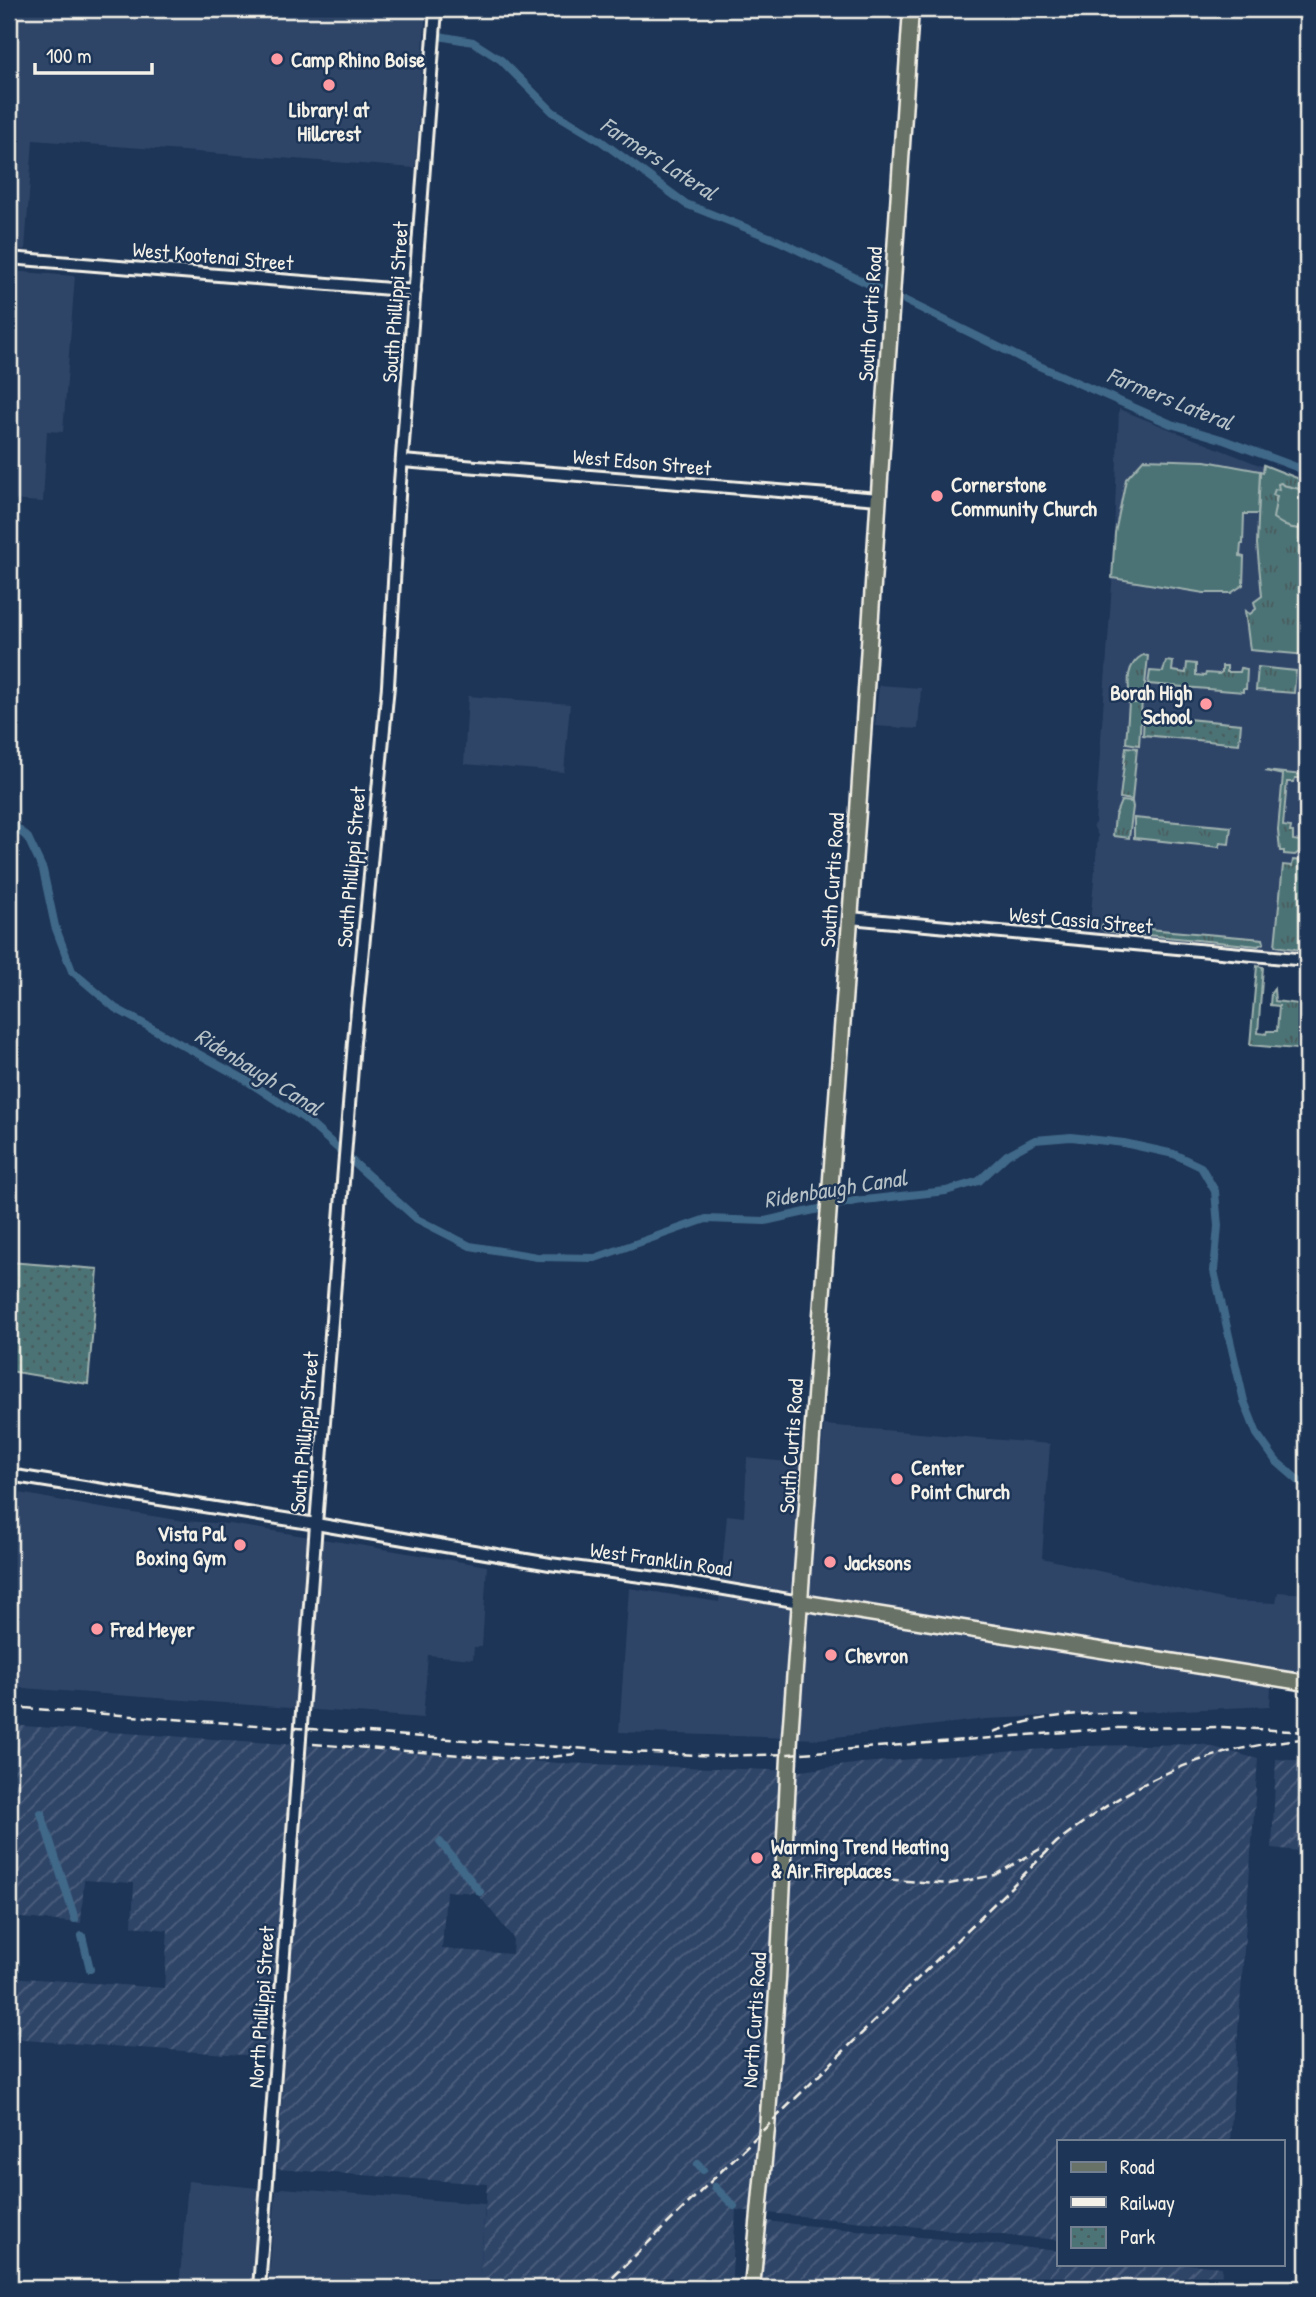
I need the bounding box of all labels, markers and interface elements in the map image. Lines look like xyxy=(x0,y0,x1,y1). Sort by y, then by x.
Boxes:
scale bar xyxy=(35,32,152,76)
text: 100 m xyxy=(46,41,92,70)
place label: Camp Rhino Boise xyxy=(291,45,426,75)
marker: Camp Rhino Boise xyxy=(269,51,285,67)
marker: Library! at Hillcrest xyxy=(321,77,337,93)
place label: Library! at Hillcrest xyxy=(289,95,370,148)
water label: Farmers Lateral xyxy=(595,109,724,208)
street label: South Phillippi Street xyxy=(375,220,415,383)
street label: West Kootenai Street xyxy=(132,235,295,278)
street label: South Curtis Road xyxy=(851,246,889,382)
water label: Farmers Lateral xyxy=(1103,359,1238,438)
street label: West Edson Street xyxy=(572,442,713,483)
place label: Cornerstone Community Church xyxy=(951,470,1097,524)
marker: Cornerstone Community Church xyxy=(929,488,945,504)
place label: Borah High School xyxy=(1110,678,1192,731)
marker: Borah High School xyxy=(1198,696,1214,712)
street label: South Phillippi Street xyxy=(330,785,373,949)
street label: South Curtis Road xyxy=(813,812,851,948)
street label: West Cassia Street xyxy=(1008,899,1155,941)
water label: Ridenbaugh Canal xyxy=(189,1020,329,1124)
water label: Ridenbaugh Canal xyxy=(761,1161,910,1216)
street label: South Phillippi Street xyxy=(283,1350,326,1514)
street label: South Curtis Road xyxy=(772,1378,810,1514)
place label: Center Point Church xyxy=(911,1453,1010,1506)
marker: Center Point Church xyxy=(889,1471,905,1487)
place label: Vista Pal Boxing Gym xyxy=(136,1519,226,1573)
street label: West Franklin Road xyxy=(588,1535,734,1583)
marker: Vista Pal Boxing Gym xyxy=(232,1537,248,1553)
place label: Jacksons xyxy=(844,1548,911,1577)
marker: Jacksons xyxy=(822,1554,838,1570)
place label: Fred Meyer xyxy=(110,1615,195,1645)
marker: Fred Meyer xyxy=(89,1621,105,1637)
place label: Chevron xyxy=(845,1641,908,1670)
marker: Chevron xyxy=(823,1647,839,1663)
place label: Warming Trend Heating & Air Fireplaces xyxy=(771,1832,949,1886)
marker: Warming Trend Heating & Air Fireplaces xyxy=(749,1850,765,1866)
street label: North Phillippi Street xyxy=(241,1924,281,2089)
street label: North Curtis Road xyxy=(735,1951,773,2089)
legend xyxy=(1057,2140,1284,2266)
text: Road xyxy=(1120,2152,1154,2181)
text: Railway xyxy=(1120,2188,1175,2217)
text: Park xyxy=(1120,2222,1155,2251)

